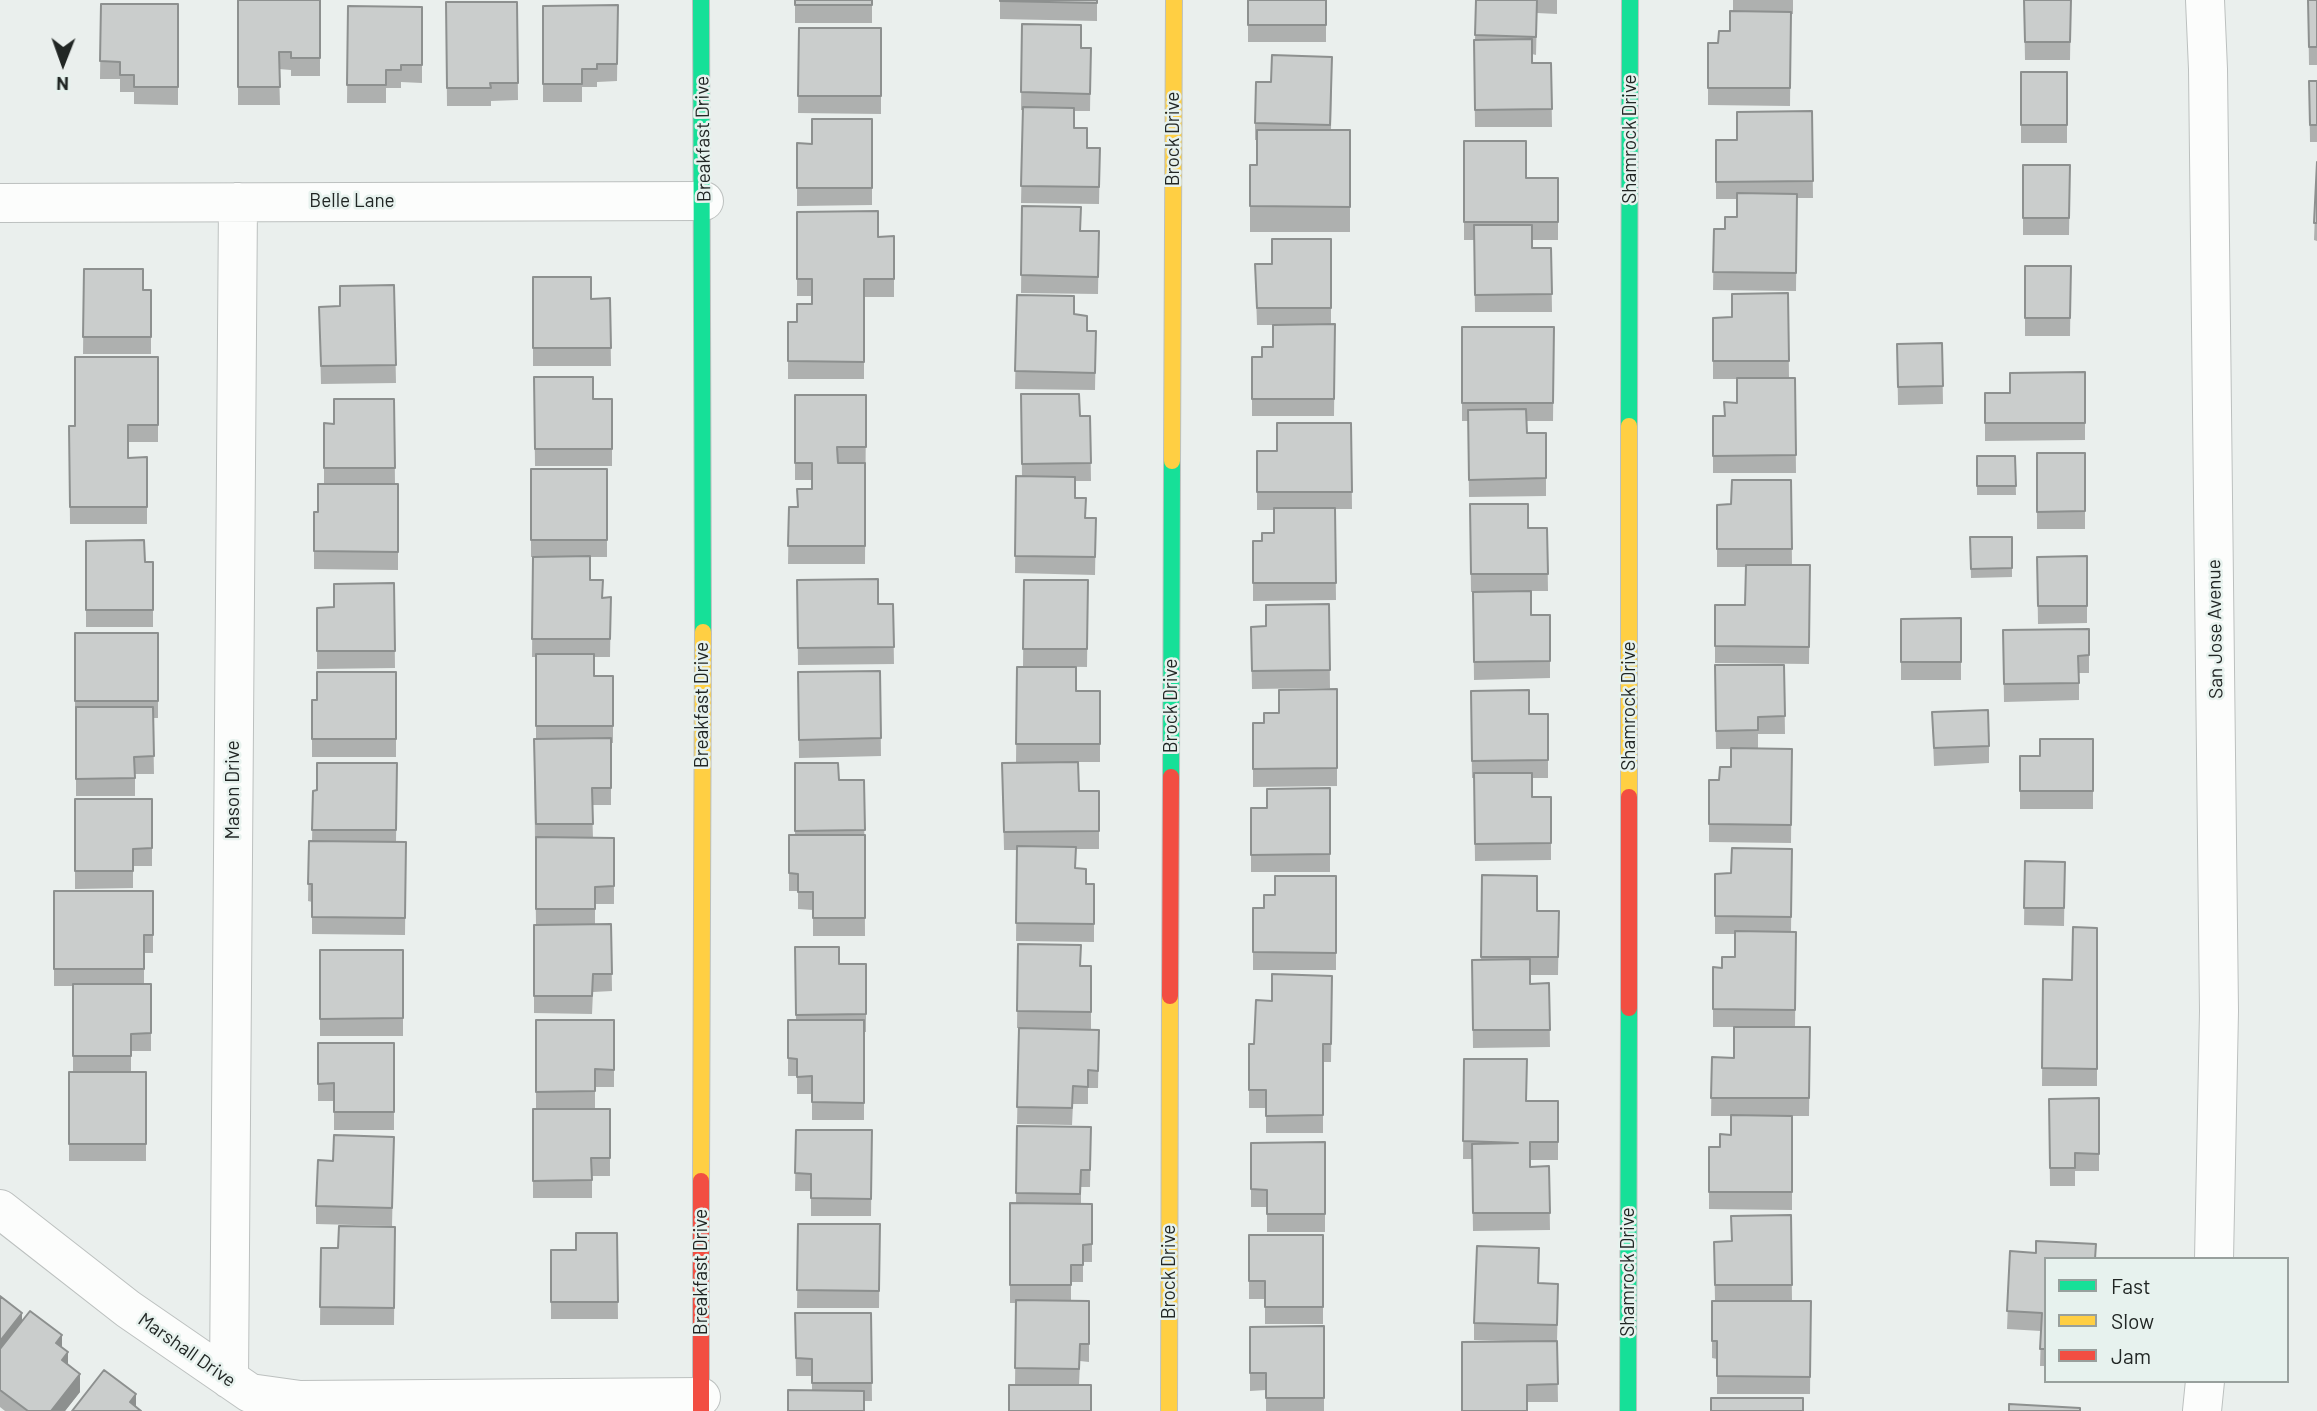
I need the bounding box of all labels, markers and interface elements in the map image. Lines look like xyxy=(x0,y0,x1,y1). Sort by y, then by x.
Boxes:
north arrow xyxy=(28,28,98,98)
text: N xyxy=(56,73,69,96)
street label: Shamrock Drive xyxy=(1619,74,1641,204)
street label: Breakfast Drive xyxy=(690,76,716,202)
street label: Brock Drive xyxy=(1162,92,1184,186)
street label: Belle Lane xyxy=(309,190,395,212)
street label: San Jose Avenue xyxy=(2202,559,2228,699)
street label: Shamrock Drive xyxy=(1618,641,1640,771)
street label: Breakfast Drive xyxy=(691,642,713,768)
street label: Brock Drive xyxy=(1160,659,1182,753)
street label: Mason Drive xyxy=(222,740,244,840)
street label: Shamrock Drive xyxy=(1617,1207,1639,1337)
street label: Breakfast Drive xyxy=(690,1209,712,1335)
street label: Brock Drive xyxy=(1158,1225,1180,1319)
legend xyxy=(2044,1257,2289,1383)
text: Fast xyxy=(2111,1273,2151,1298)
street label: Marshall Drive xyxy=(134,1308,240,1392)
text: Slow xyxy=(2111,1308,2154,1333)
text: Jam xyxy=(2111,1343,2151,1368)

